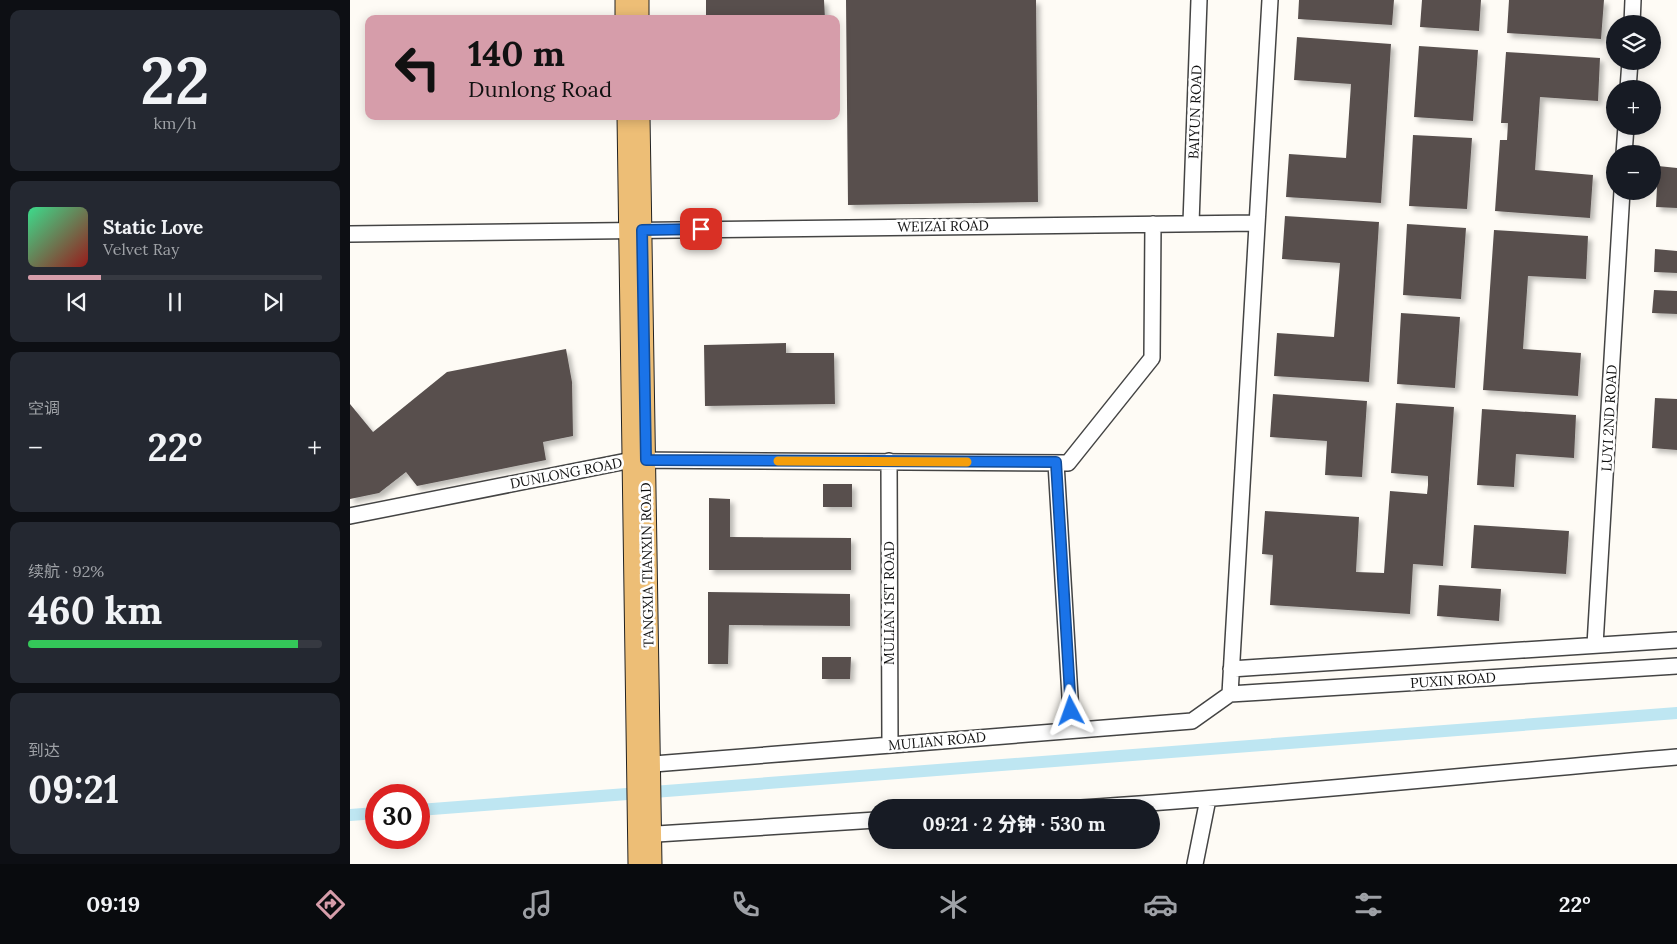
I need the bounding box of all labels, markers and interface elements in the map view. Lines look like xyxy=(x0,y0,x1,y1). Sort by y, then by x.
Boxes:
map controls xyxy=(1606,15,1661,200)
button: layers xyxy=(1606,15,1661,70)
text: 140 m xyxy=(468,31,565,76)
icon: left xyxy=(385,35,450,100)
text: 22 xyxy=(140,39,210,122)
street label: BAIYUN ROAD xyxy=(1184,65,1206,159)
text: Dunlong Road xyxy=(468,75,612,103)
button: + xyxy=(1606,80,1661,135)
text: km/h xyxy=(153,113,197,133)
button: − xyxy=(1606,145,1661,200)
pin xyxy=(680,208,722,250)
text: Static Love xyxy=(103,215,203,239)
icon: arrive xyxy=(687,215,715,243)
street label: WEIZAI ROAD xyxy=(897,216,989,236)
text: Velvet Ray xyxy=(103,239,179,259)
icon: previous xyxy=(63,288,91,316)
icon: pause xyxy=(161,288,189,316)
icon: next xyxy=(259,288,287,316)
street label: LUYI 2ND ROAD xyxy=(1597,364,1621,472)
text: 空调 xyxy=(28,398,60,418)
text: 22° xyxy=(147,423,203,471)
text: − xyxy=(28,430,43,466)
text: + xyxy=(307,430,322,466)
street label: DUNLONG ROAD xyxy=(508,453,624,493)
street label: TANGXIA TIANXIN ROAD xyxy=(637,482,657,648)
street label: MULIAN 1ST ROAD xyxy=(880,541,898,665)
text: 续航 · 92% xyxy=(28,561,104,581)
text: 460 km xyxy=(28,586,162,634)
street label: PUXIN ROAD xyxy=(1409,668,1497,692)
position arrow xyxy=(1044,684,1096,736)
street label: MULIAN ROAD xyxy=(887,728,987,754)
text: 到达 xyxy=(28,740,60,760)
text: 09:21 xyxy=(28,765,119,813)
speed limit sign: 30 xyxy=(365,784,430,849)
text: 09:21 · 2 分钟 · 530 m xyxy=(923,812,1105,836)
icon: directions xyxy=(313,887,348,922)
icon: music xyxy=(520,887,555,922)
icon: phone xyxy=(728,887,763,922)
icon: climate xyxy=(936,887,971,922)
icon: car xyxy=(1143,887,1178,922)
icon: filters xyxy=(1351,887,1386,922)
text: 09:19 xyxy=(86,890,140,918)
text: 22° xyxy=(1559,890,1591,918)

